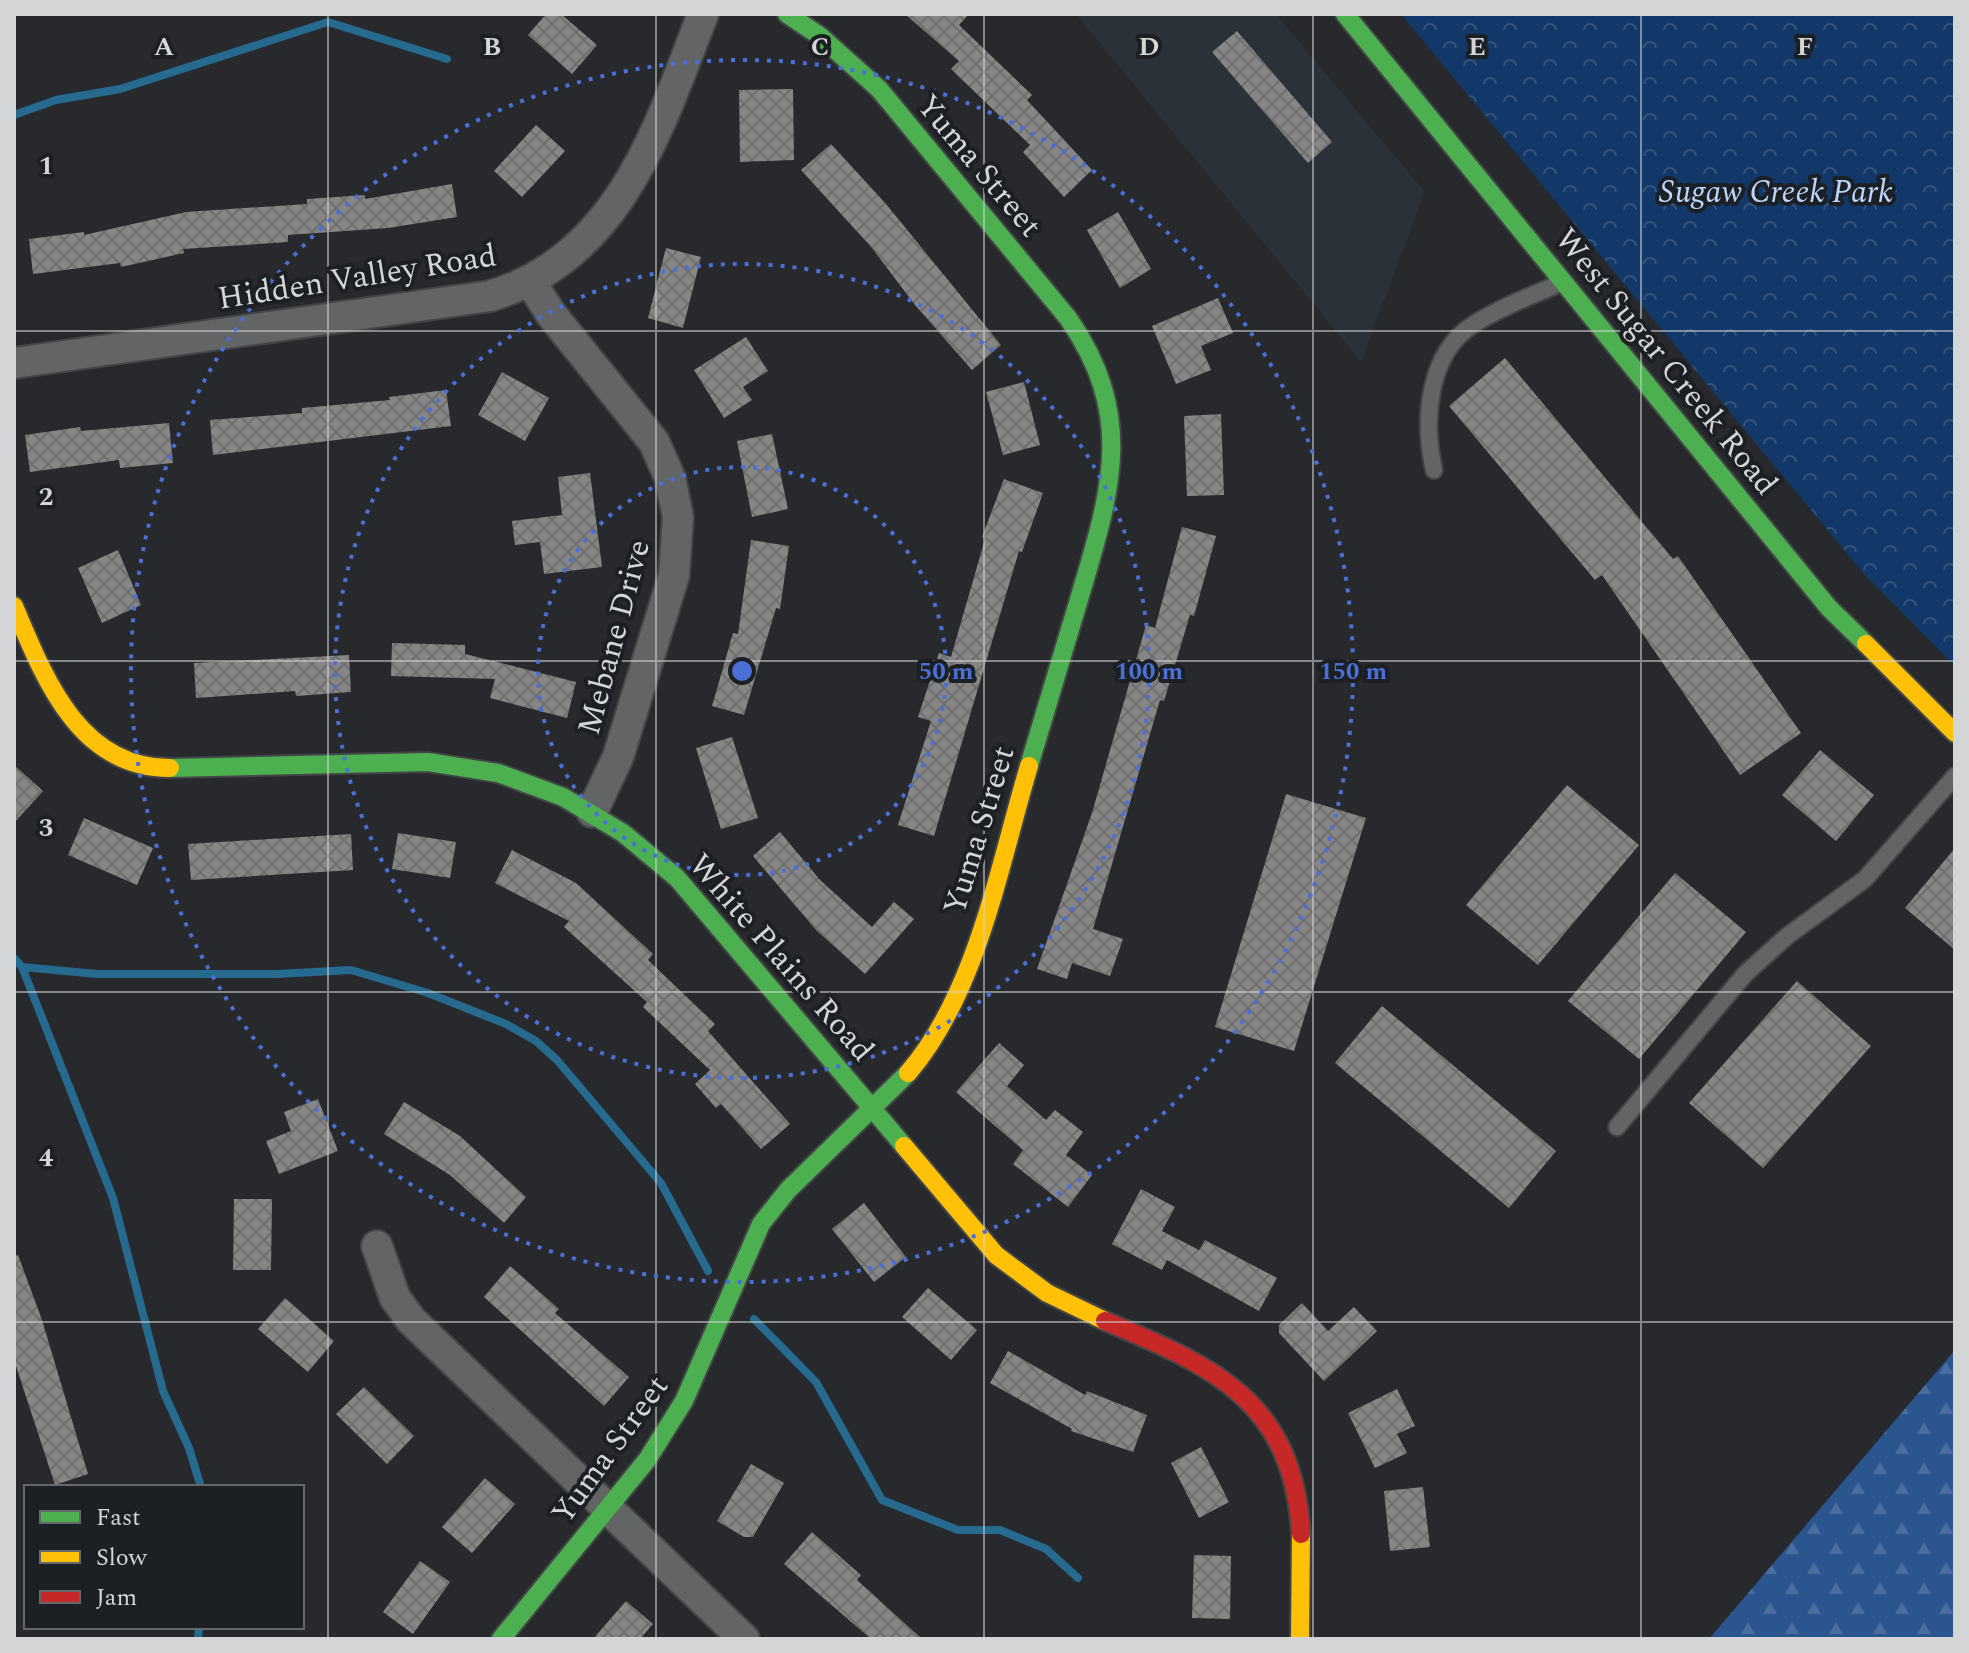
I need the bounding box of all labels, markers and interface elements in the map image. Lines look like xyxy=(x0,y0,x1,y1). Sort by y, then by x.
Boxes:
text: A xyxy=(154,27,174,67)
text: B xyxy=(483,27,501,67)
text: C xyxy=(811,27,829,67)
text: D xyxy=(1139,27,1159,67)
text: E xyxy=(1468,27,1486,67)
text: F xyxy=(1797,27,1813,67)
street label: Yuma Street xyxy=(904,83,1054,248)
text: 1 xyxy=(39,146,53,186)
park label: Sugaw Creek Park xyxy=(1659,168,1893,217)
street label: West Sugar Creek Road xyxy=(1542,217,1789,507)
street label: Hidden Valley Road xyxy=(215,231,500,324)
text: 2 xyxy=(39,477,53,517)
street label: Mebane Drive xyxy=(565,534,664,741)
text: 50 m xyxy=(919,654,974,690)
text: 100 m xyxy=(1115,654,1183,690)
text: 150 m xyxy=(1319,654,1387,690)
centre of rings xyxy=(728,657,756,685)
street label: Yuma Street xyxy=(931,740,1028,921)
text: 3 xyxy=(39,808,53,848)
street label: White Plains Road xyxy=(676,843,886,1073)
text: 4 xyxy=(39,1138,54,1178)
street label: Yuma Street xyxy=(539,1365,681,1535)
legend xyxy=(24,1485,304,1629)
text: Fast xyxy=(96,1500,141,1536)
text: Slow xyxy=(96,1540,148,1576)
text: Jam xyxy=(96,1580,137,1616)

